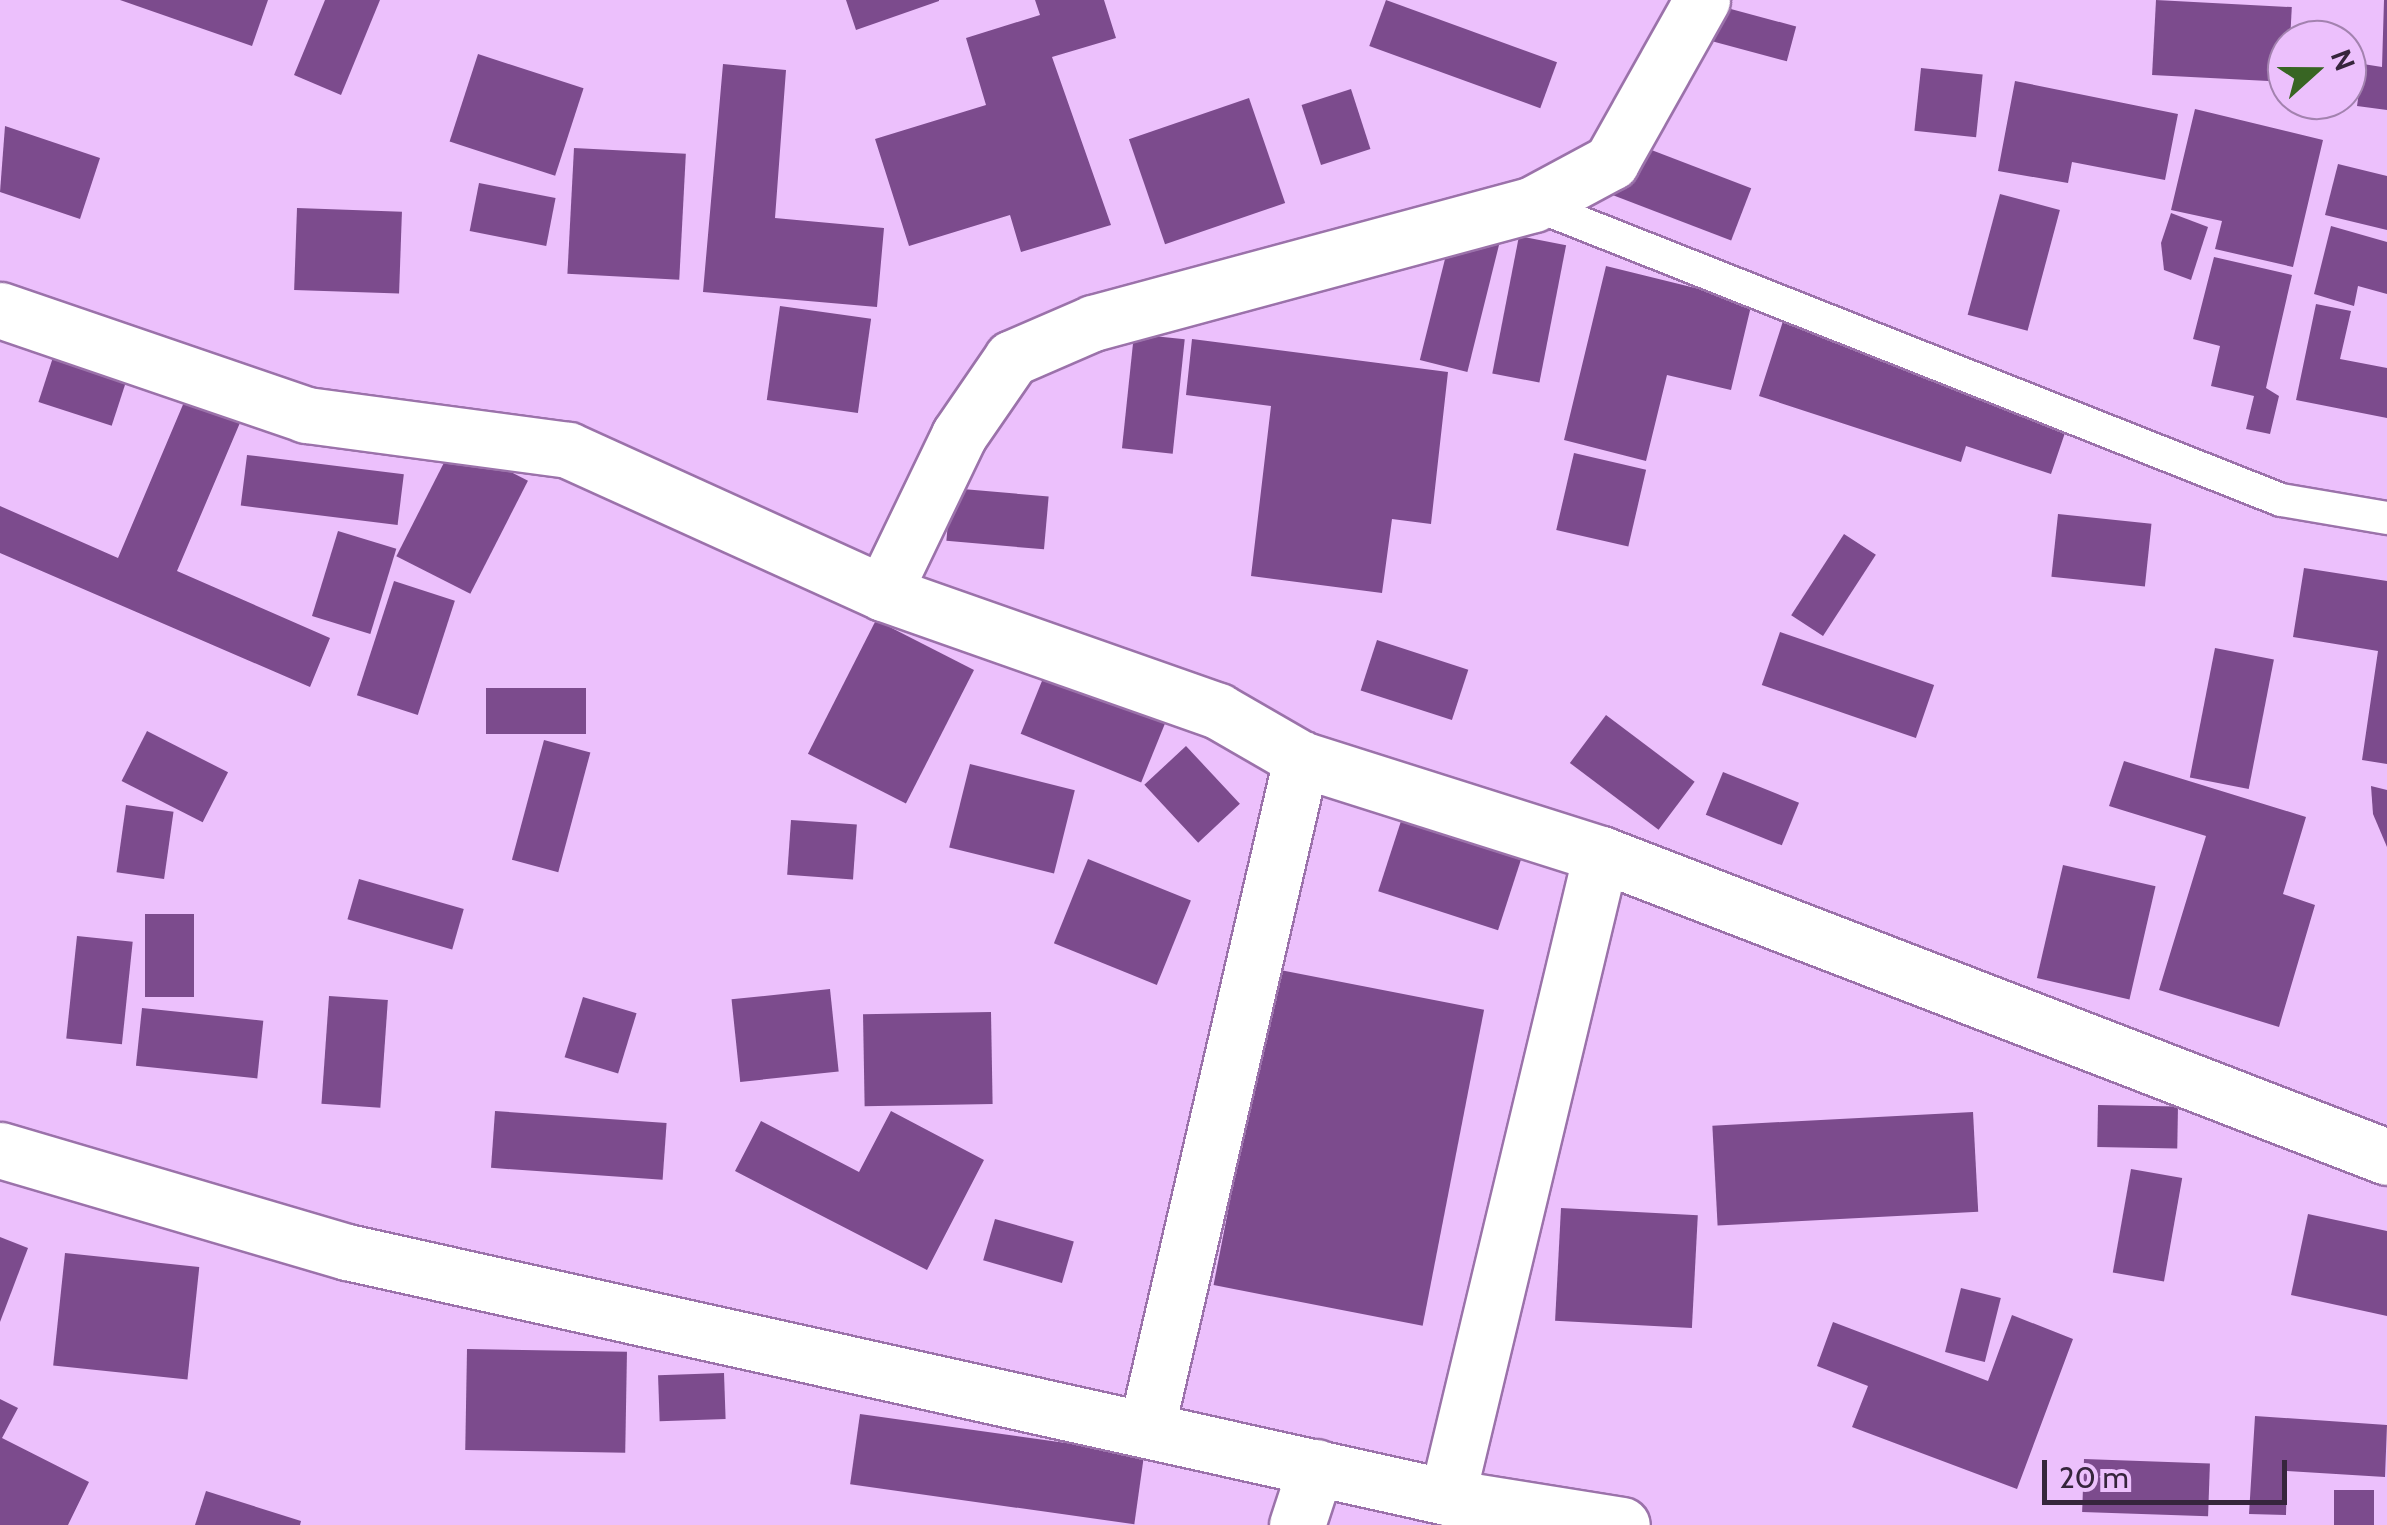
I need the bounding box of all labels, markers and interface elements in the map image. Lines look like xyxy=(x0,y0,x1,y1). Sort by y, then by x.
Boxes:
north arrow xyxy=(2267,20,2367,120)
text: N xyxy=(2324,45,2363,75)
scale bar xyxy=(2047,1440,2292,1502)
text: 20 m xyxy=(2059,1459,2129,1496)

